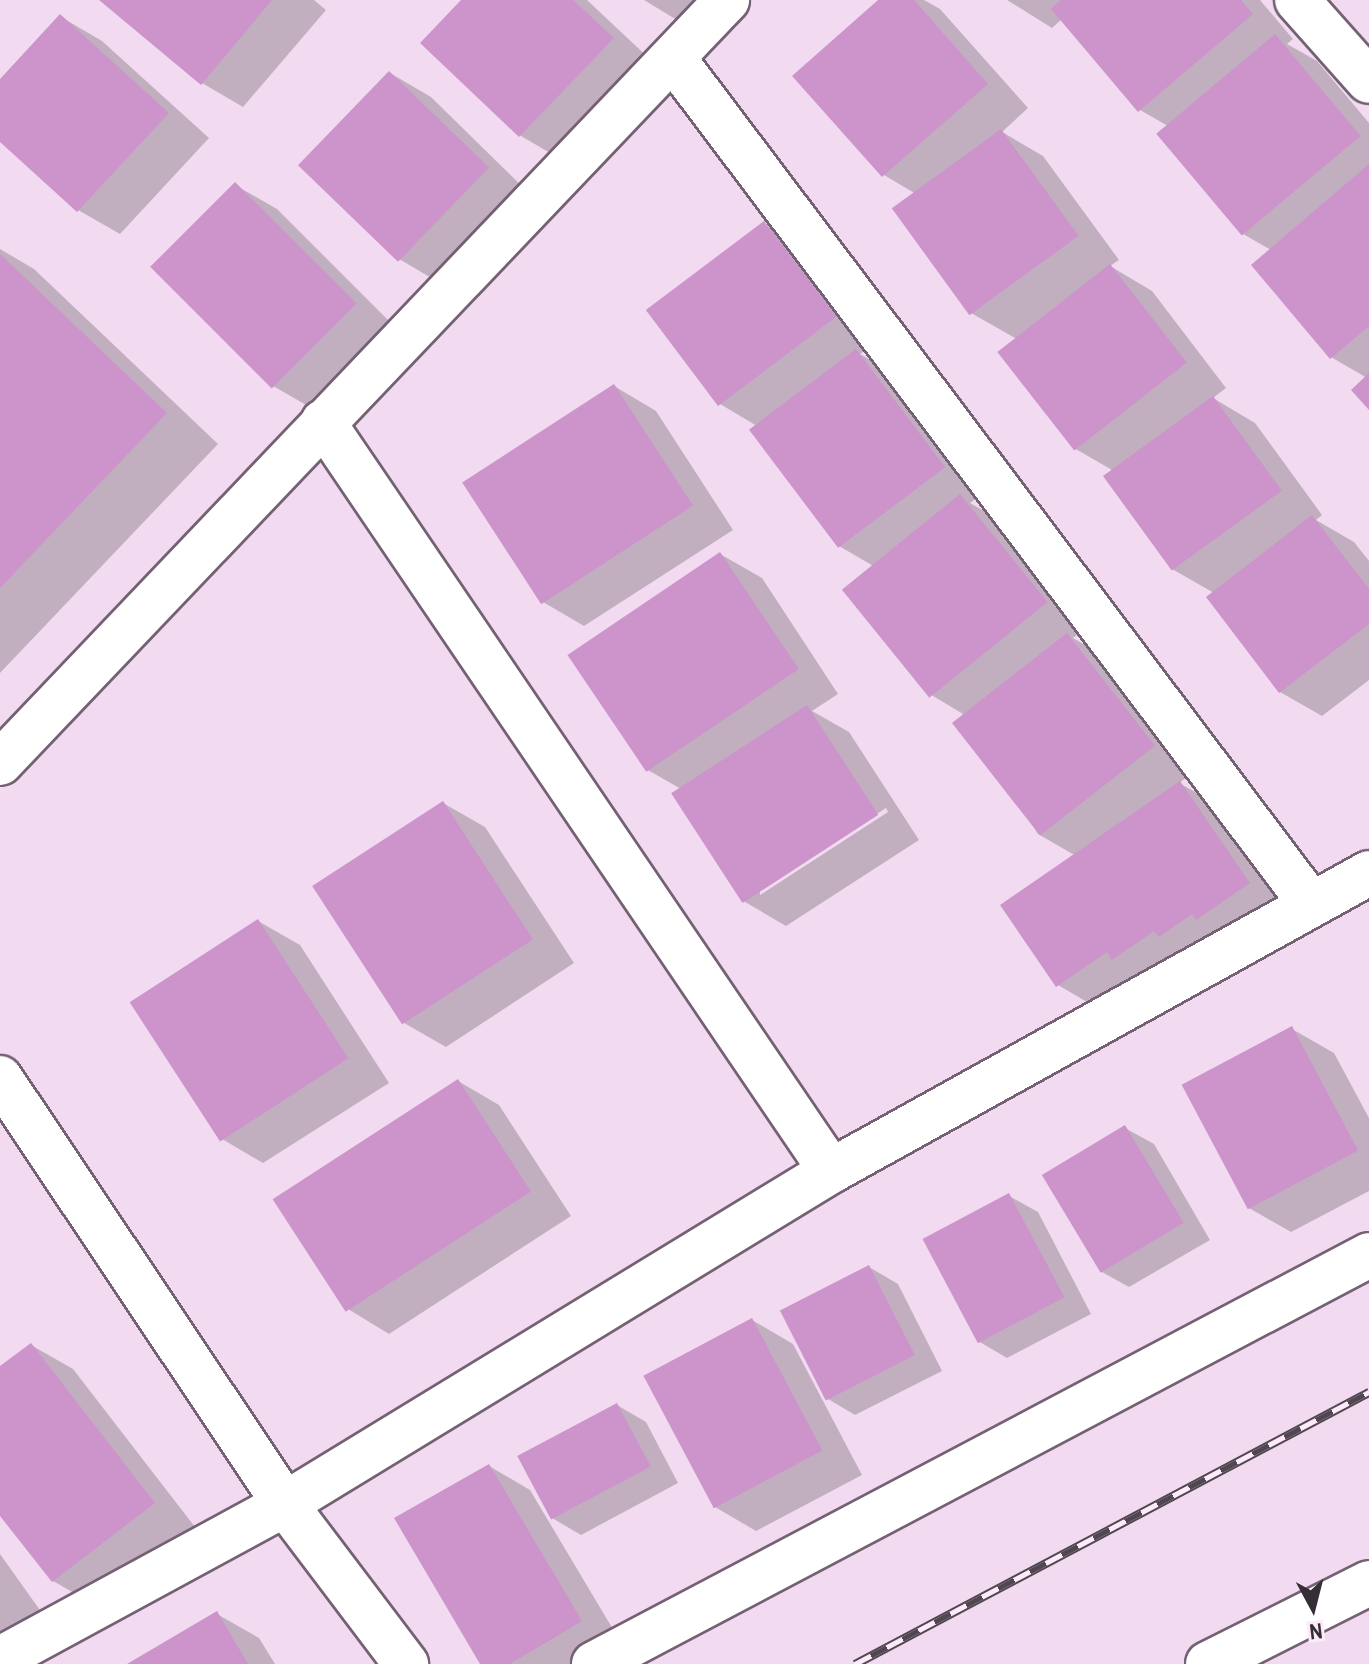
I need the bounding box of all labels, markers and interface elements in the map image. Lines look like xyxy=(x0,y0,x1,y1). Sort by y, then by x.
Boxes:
north arrow xyxy=(1273,1568,1353,1648)
text: N xyxy=(1308,1616,1324,1648)

